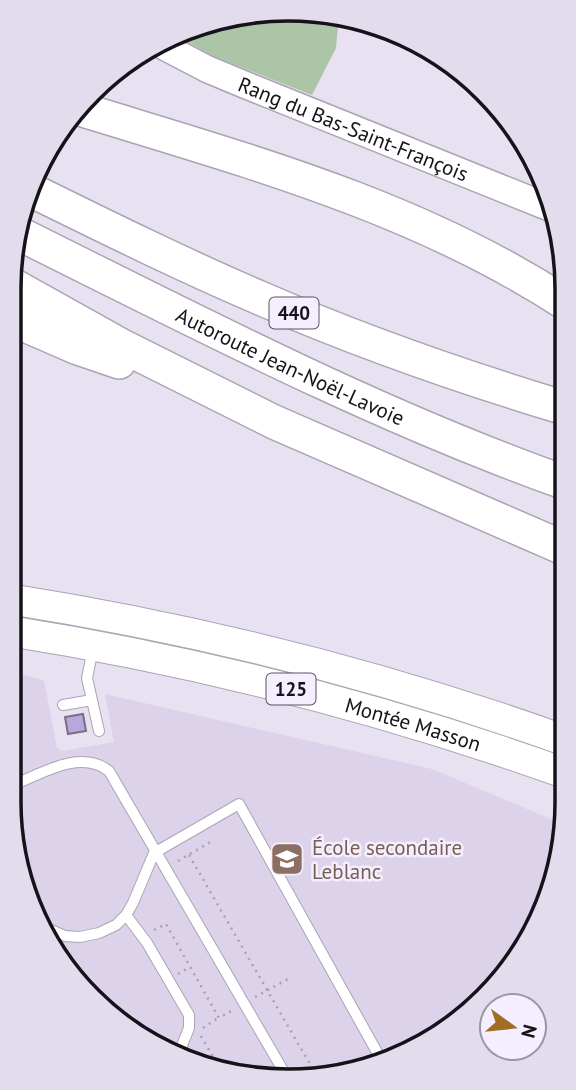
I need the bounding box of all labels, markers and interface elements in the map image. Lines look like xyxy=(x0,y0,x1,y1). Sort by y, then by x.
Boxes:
street label: Rang du Bas-Saint-François xyxy=(234,70,473,187)
road number: 440 xyxy=(270,298,318,328)
street label: Autoroute Jean-Noël-Lavoie xyxy=(172,301,409,431)
road number: 125 xyxy=(266,674,316,704)
street label: Montée Masson xyxy=(342,691,484,757)
place label: École secondaire Leblanc xyxy=(312,834,462,885)
school or university icon: École secondaire Leblanc xyxy=(268,840,306,878)
north arrow xyxy=(478,992,548,1062)
text: N xyxy=(516,1022,543,1041)

